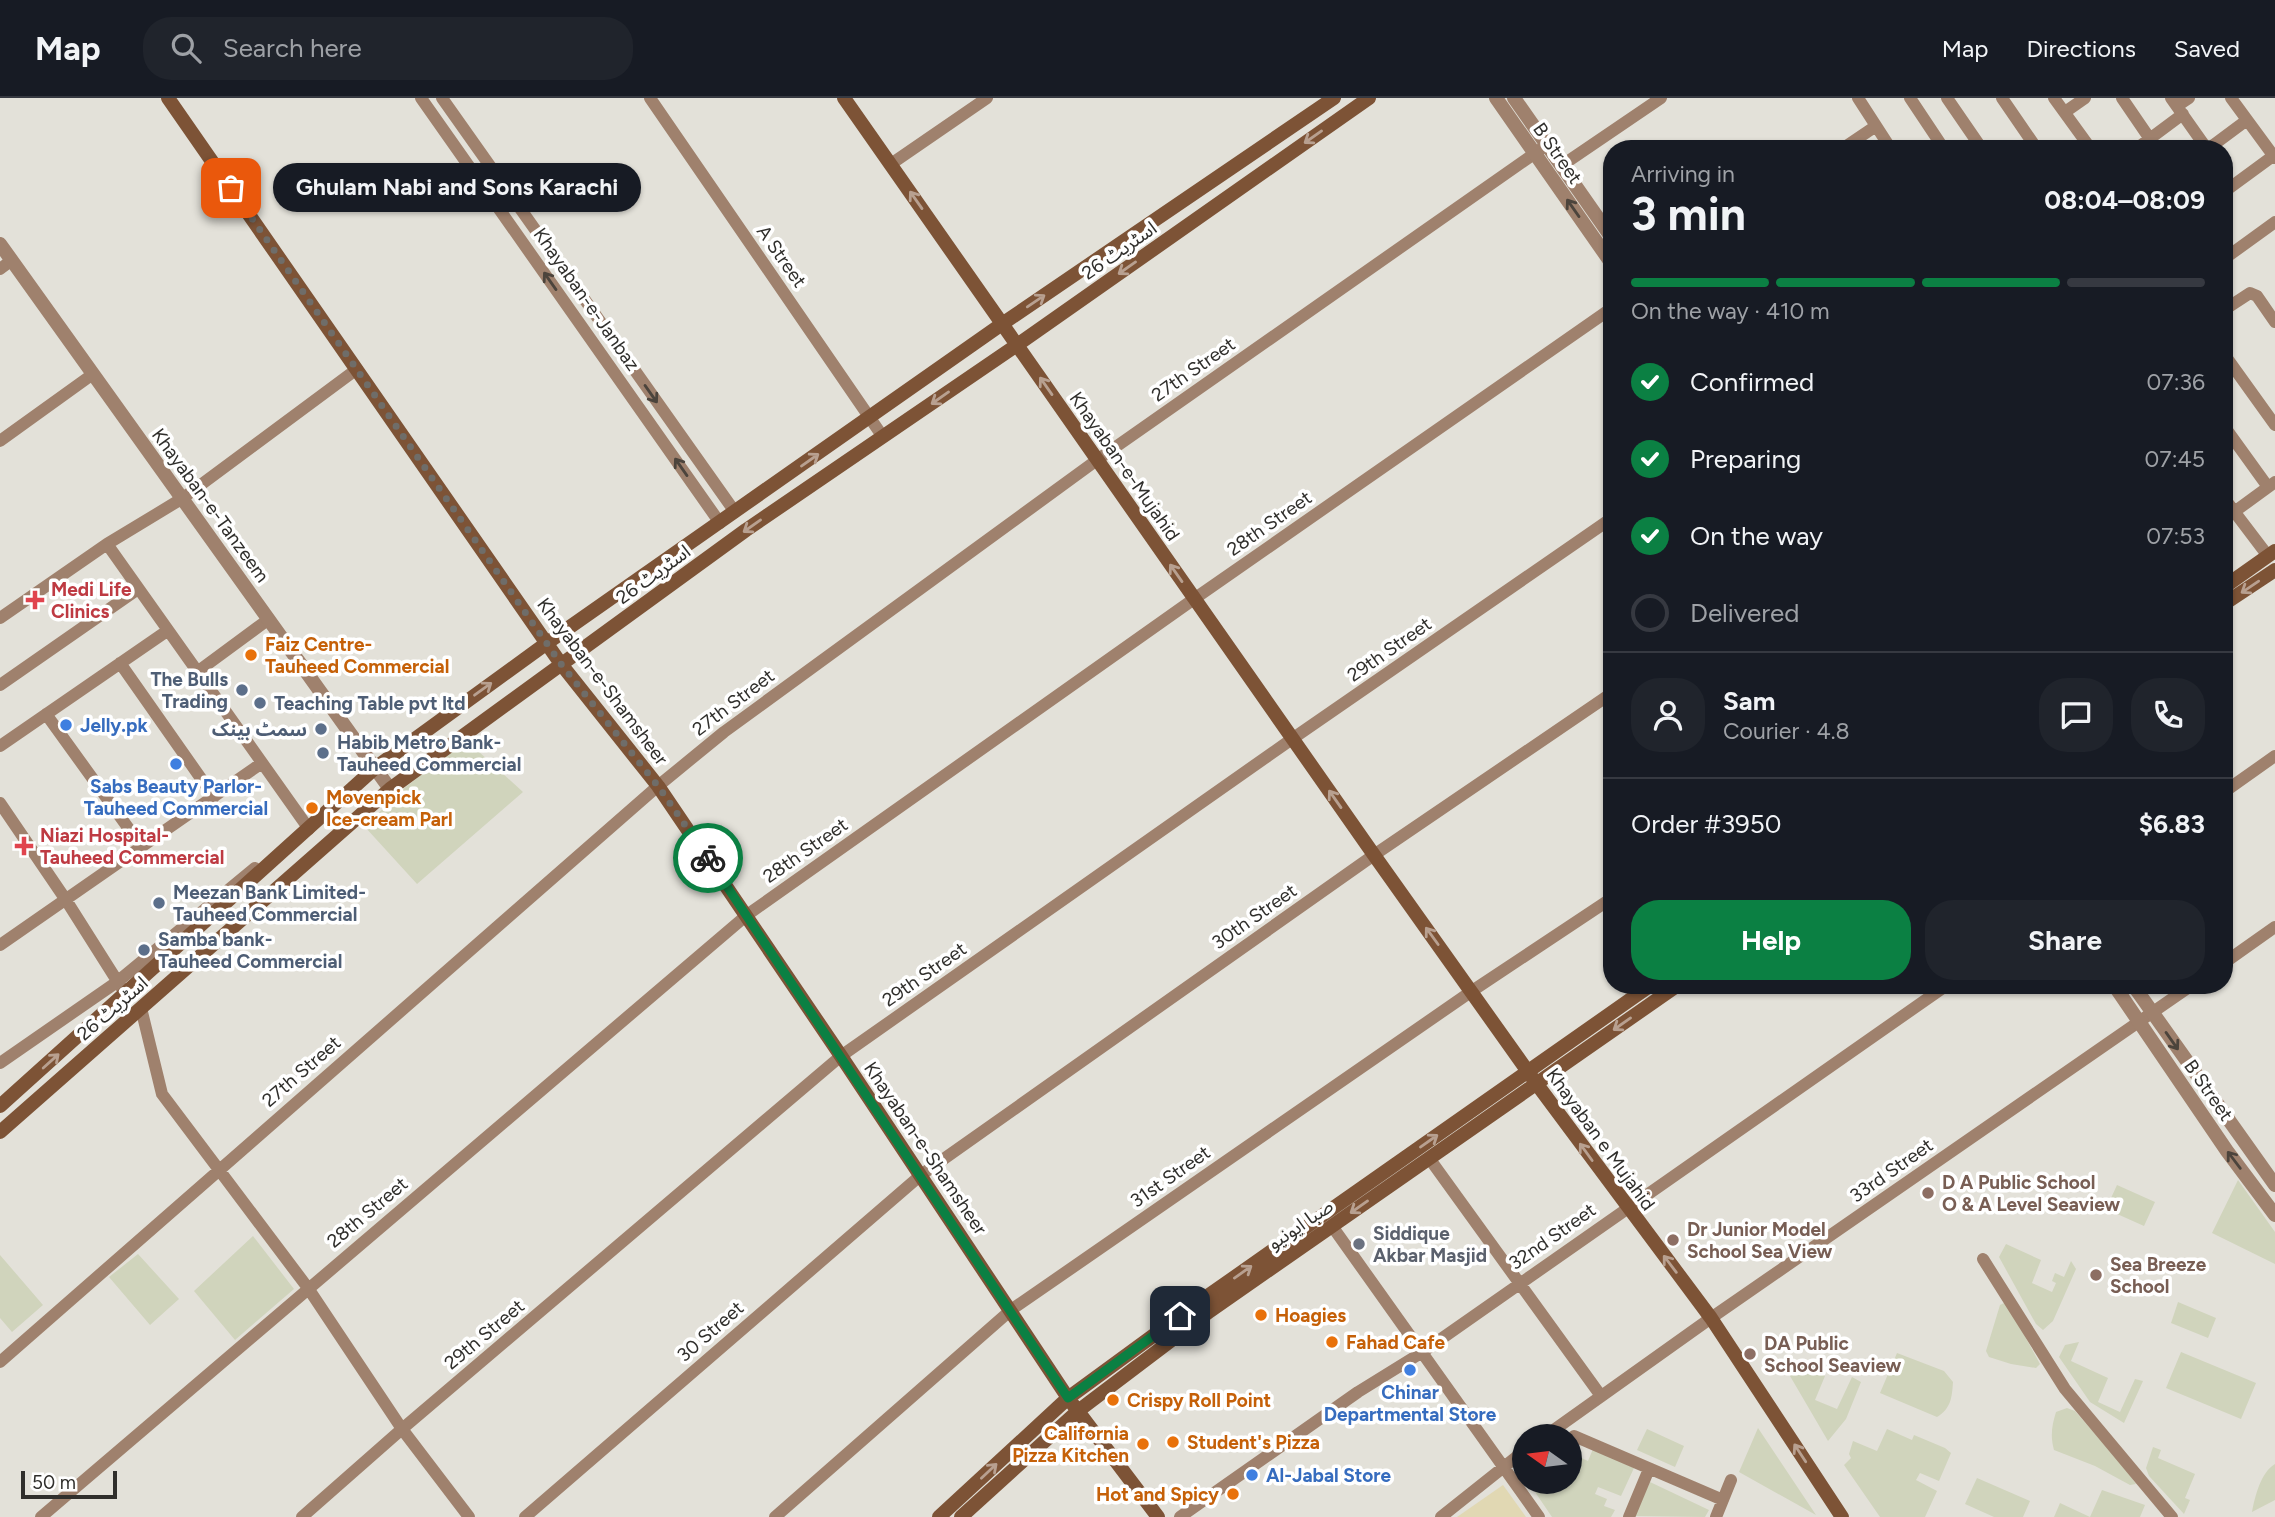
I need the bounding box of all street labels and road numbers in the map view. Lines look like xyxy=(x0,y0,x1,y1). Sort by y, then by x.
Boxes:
street label: B Street xyxy=(1528,118,1587,188)
street label: اسٹریٹ 26 xyxy=(1077,216,1161,284)
street label: A Street xyxy=(752,221,811,292)
street label: Khayaban-e-Janbaz xyxy=(529,223,645,375)
street label: 27th Street xyxy=(1147,332,1239,407)
street label: Khayaban-e-Mujahid xyxy=(1065,387,1185,545)
street label: Khayaban-e-Tanzeem xyxy=(147,424,274,587)
street label: 28th Street xyxy=(1223,486,1316,561)
street label: اسٹریٹ 26 xyxy=(612,540,695,609)
street label: Khayaban-e-Shamsheer xyxy=(532,593,673,770)
street label: 29th Street xyxy=(1343,612,1436,687)
street label: 27th Street xyxy=(688,664,779,741)
street label: 28th Street xyxy=(759,813,852,888)
street label: 30th Street xyxy=(1207,879,1301,954)
street label: 29th Street xyxy=(878,937,971,1012)
street label: اسٹریٹ 26 xyxy=(72,971,152,1045)
street label: 27th Street xyxy=(257,1031,345,1112)
street label: B Street xyxy=(2179,1055,2238,1125)
street label: Khayaban-e-Shamsheer xyxy=(859,1057,992,1240)
street label: Khayaban e Mujahid xyxy=(1541,1064,1660,1215)
street label: 33rd Street xyxy=(1845,1133,1937,1207)
street label: 31st Street xyxy=(1126,1141,1215,1212)
street label: 28th Street xyxy=(322,1172,412,1253)
street label: صبا ایونیو xyxy=(1263,1194,1337,1255)
street label: 32nd Street xyxy=(1504,1198,1600,1275)
street label: 29th Street xyxy=(440,1294,529,1374)
street label: 30 Street xyxy=(672,1296,748,1366)

